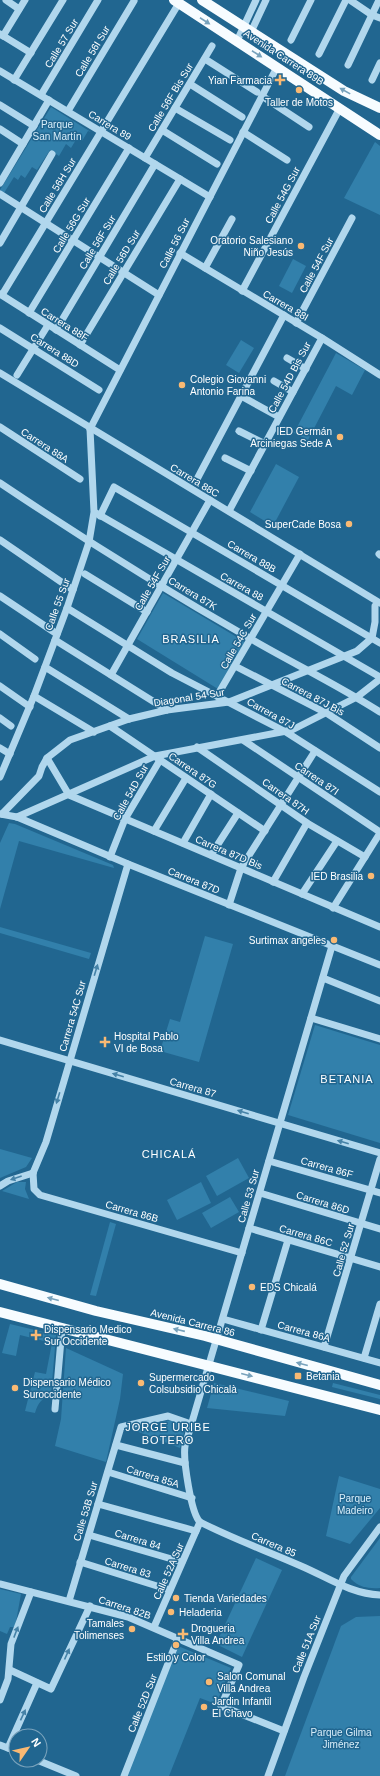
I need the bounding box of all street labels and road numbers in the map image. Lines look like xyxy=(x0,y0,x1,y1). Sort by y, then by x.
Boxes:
street label: Calle 57 Sur xyxy=(43,16,81,70)
street label: Calle 56I Sur xyxy=(73,23,112,79)
street label: Avenida Carrera 89B xyxy=(242,27,326,88)
street label: Calle 56F Bis Sur xyxy=(146,61,196,133)
street label: Carrera 89 xyxy=(86,108,133,143)
street label: Calle 56H Sur xyxy=(37,155,79,215)
street label: Calle 54G Sur xyxy=(263,164,302,226)
street label: Calle 56G Sur xyxy=(51,195,93,255)
street label: Calle 56F Sur xyxy=(77,213,118,271)
street label: Calle 56 Sur xyxy=(157,216,192,270)
street label: Calle 56D Sur xyxy=(101,227,143,287)
street label: Calle 54F Sur xyxy=(297,235,336,295)
street label: Carrera 88I xyxy=(261,288,310,323)
street label: Carrera 88F xyxy=(39,305,91,343)
street label: Carrera 88D xyxy=(28,331,81,370)
street label: Calle 54D Bis Sur xyxy=(266,339,313,415)
street label: Carrera 88A xyxy=(19,426,71,465)
street label: Carrera 88C xyxy=(168,462,221,499)
street label: Carrera 88B xyxy=(225,538,278,575)
street label: Calle 54F Sur xyxy=(132,553,173,612)
street label: Carrera 88 xyxy=(218,570,266,603)
street label: Carrera 87K xyxy=(167,575,219,612)
street label: Calle 55 Sur xyxy=(43,576,72,632)
street label: Calle 54C Sur xyxy=(218,611,259,671)
street label: Carrera 87J Bis xyxy=(280,675,346,718)
street label: Diagonal 54 Sur xyxy=(153,686,226,709)
street label: Carrera 87J xyxy=(245,696,297,731)
street label: Carrera 87G xyxy=(167,750,219,791)
street label: Carrera 87I xyxy=(293,760,341,797)
street label: Calle 54D Sur xyxy=(111,762,151,822)
street label: Carrera 87H xyxy=(260,776,311,817)
street label: Carrera 87D Bis xyxy=(194,833,264,872)
street label: Carrera 87D xyxy=(166,865,221,896)
street label: Carrera 54C Sur xyxy=(57,979,88,1053)
street label: Carrera 87 xyxy=(168,1076,218,1099)
street label: Carrera 86F xyxy=(299,1155,354,1180)
street label: Calle 53 Sur xyxy=(236,1168,262,1224)
street label: Carrera 86D xyxy=(295,1189,351,1216)
street label: Carrera 86B xyxy=(104,1199,160,1224)
street label: Calle 52 Sur xyxy=(331,1222,357,1278)
street label: Carrera 86C xyxy=(278,1223,334,1248)
street label: Avenida Carrera 86 xyxy=(150,1307,237,1338)
street label: Carrera 86A xyxy=(276,1319,332,1344)
street label: Carrera 85A xyxy=(125,1463,181,1490)
street label: Calle 53B Sur xyxy=(71,1479,100,1542)
street label: Carrera 84 xyxy=(113,1527,163,1552)
street label: Carrera 85 xyxy=(250,1530,298,1559)
street label: Calle 52A Sur xyxy=(151,1540,186,1601)
street label: Carrera 83 xyxy=(103,1555,153,1580)
street label: Carrera 82B xyxy=(97,1594,153,1621)
street label: Calle 51A Sur xyxy=(290,1613,323,1675)
street label: Calle 52D Sur xyxy=(126,1672,159,1734)

